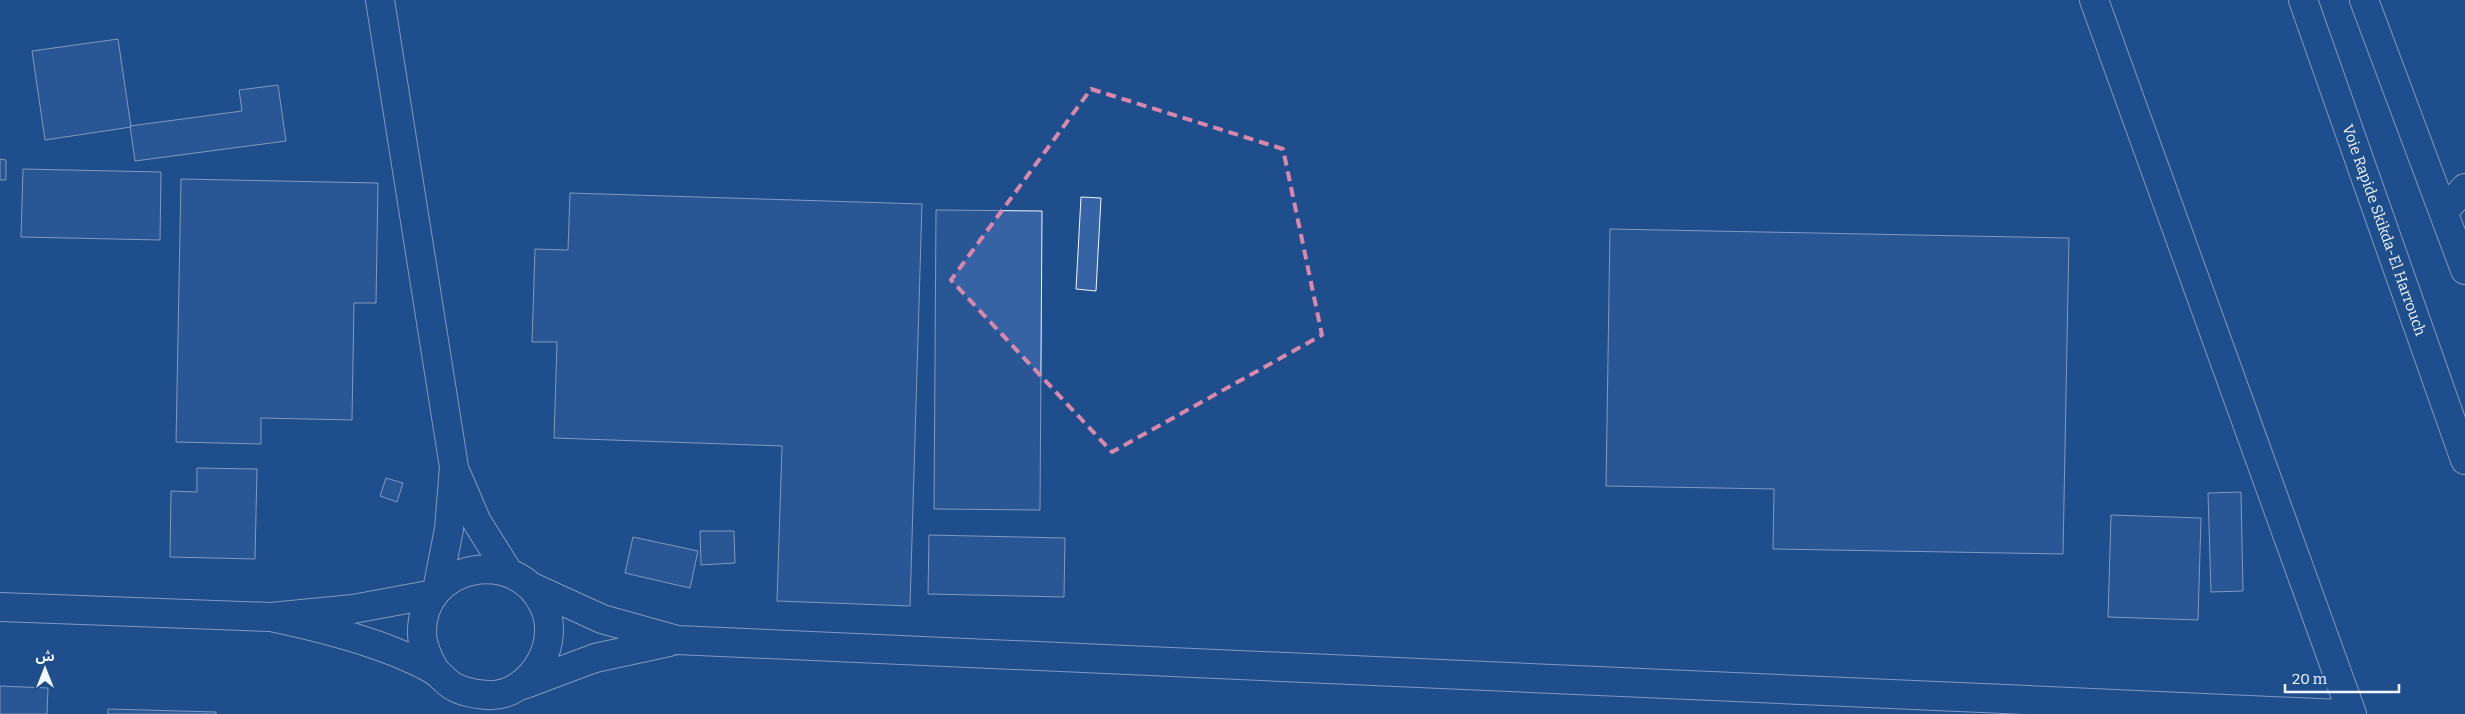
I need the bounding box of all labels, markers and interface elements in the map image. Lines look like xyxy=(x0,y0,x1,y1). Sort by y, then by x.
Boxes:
street label: Voie Rapide Skikda-El Harrouch xyxy=(2339,122,2430,339)
north arrow xyxy=(20,644,70,694)
text: ش xyxy=(35,648,55,665)
scale bar xyxy=(2285,662,2399,694)
text: 20 m xyxy=(2292,670,2328,688)

